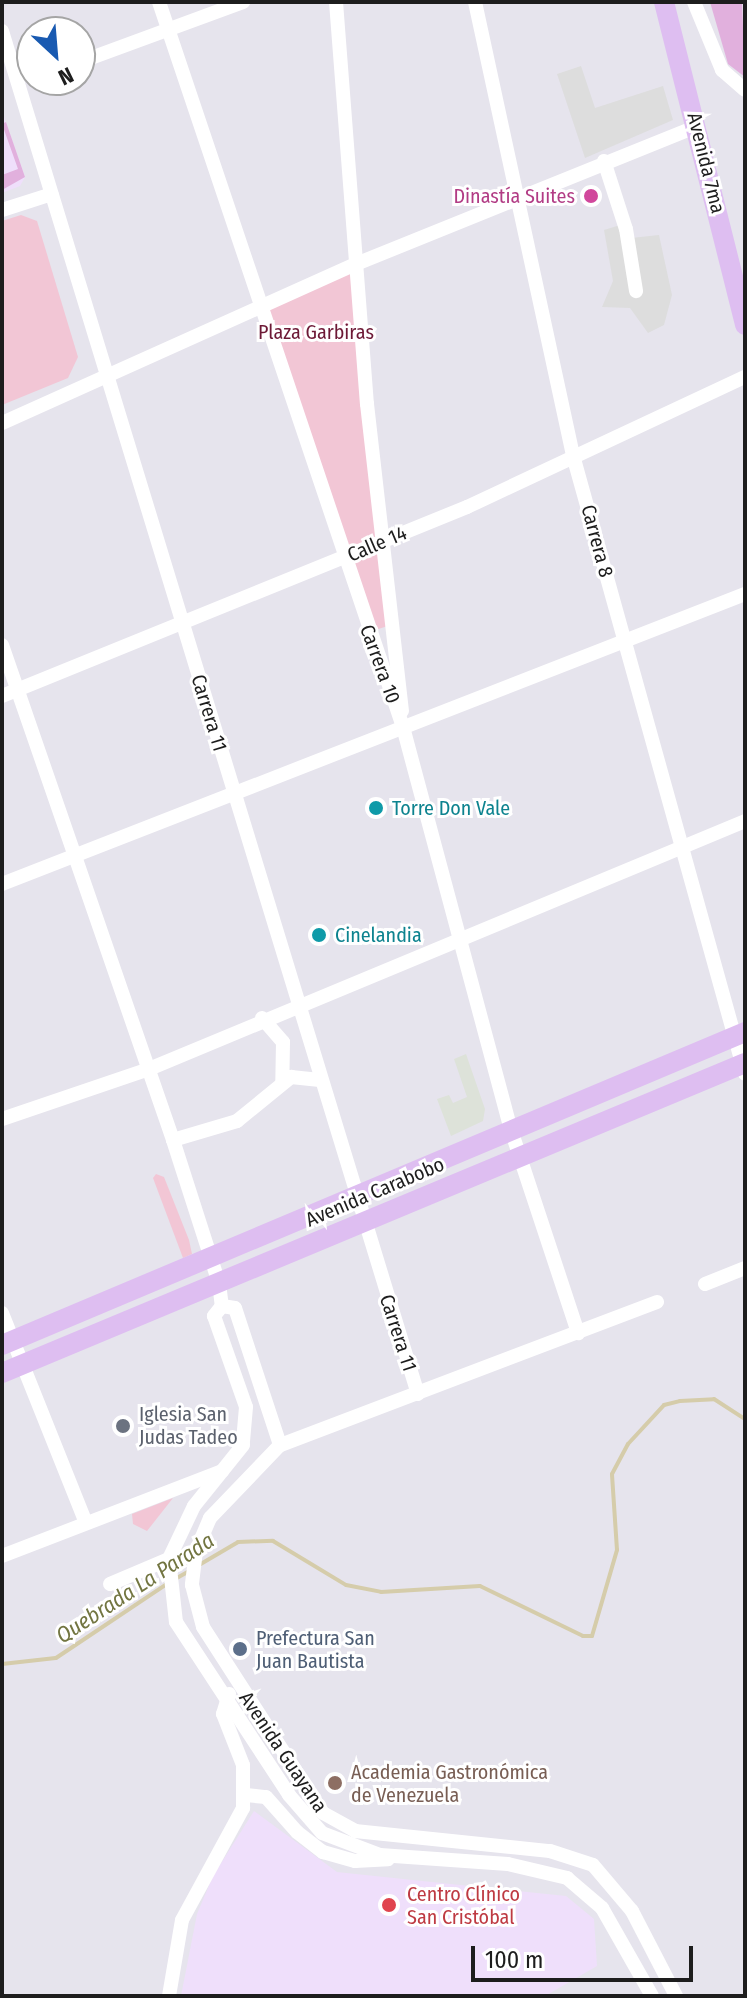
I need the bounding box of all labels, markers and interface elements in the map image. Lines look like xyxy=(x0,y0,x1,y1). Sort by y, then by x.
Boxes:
north arrow xyxy=(16,16,96,96)
text: N xyxy=(54,61,78,91)
street label: Avenida 7ma xyxy=(682,110,730,216)
place label: Dinastía Suites xyxy=(453,184,575,208)
marker: Dinastía Suites xyxy=(582,187,600,205)
park label: Plaza Garbiras xyxy=(258,320,374,344)
street label: Carrera 8 xyxy=(576,502,618,580)
street label: Calle 14 xyxy=(344,521,410,567)
street label: Carrera 10 xyxy=(355,621,405,707)
street label: Carrera 11 xyxy=(186,672,232,754)
place label: Torre Don Vale xyxy=(392,796,510,820)
marker: Torre Don Vale xyxy=(367,799,385,817)
place label: Cinelandia xyxy=(335,923,422,947)
marker: Cinelandia xyxy=(310,926,328,944)
street label: Avenida Carabobo xyxy=(302,1152,448,1232)
street label: Carrera 11 xyxy=(374,1292,422,1374)
place label: Iglesia San Judas Tadeo xyxy=(139,1402,238,1449)
marker: Iglesia San Judas Tadeo xyxy=(114,1417,132,1435)
water label: Quebrada La Parada xyxy=(51,1527,219,1649)
place label: Prefectura San Juan Bautista xyxy=(256,1626,375,1673)
marker: Prefectura San Juan Bautista xyxy=(231,1640,249,1658)
street label: Avenida Guayana xyxy=(234,1687,332,1817)
place label: Academia Gastronómica de Venezuela xyxy=(351,1760,548,1807)
marker: Academia Gastronómica de Venezuela xyxy=(326,1774,344,1792)
place label: Centro Clínico San Cristóbal xyxy=(407,1882,520,1929)
marker: Centro Clínico San Cristóbal xyxy=(378,1894,400,1916)
scale bar xyxy=(475,1930,697,1980)
text: 100 m xyxy=(485,1946,543,1974)

